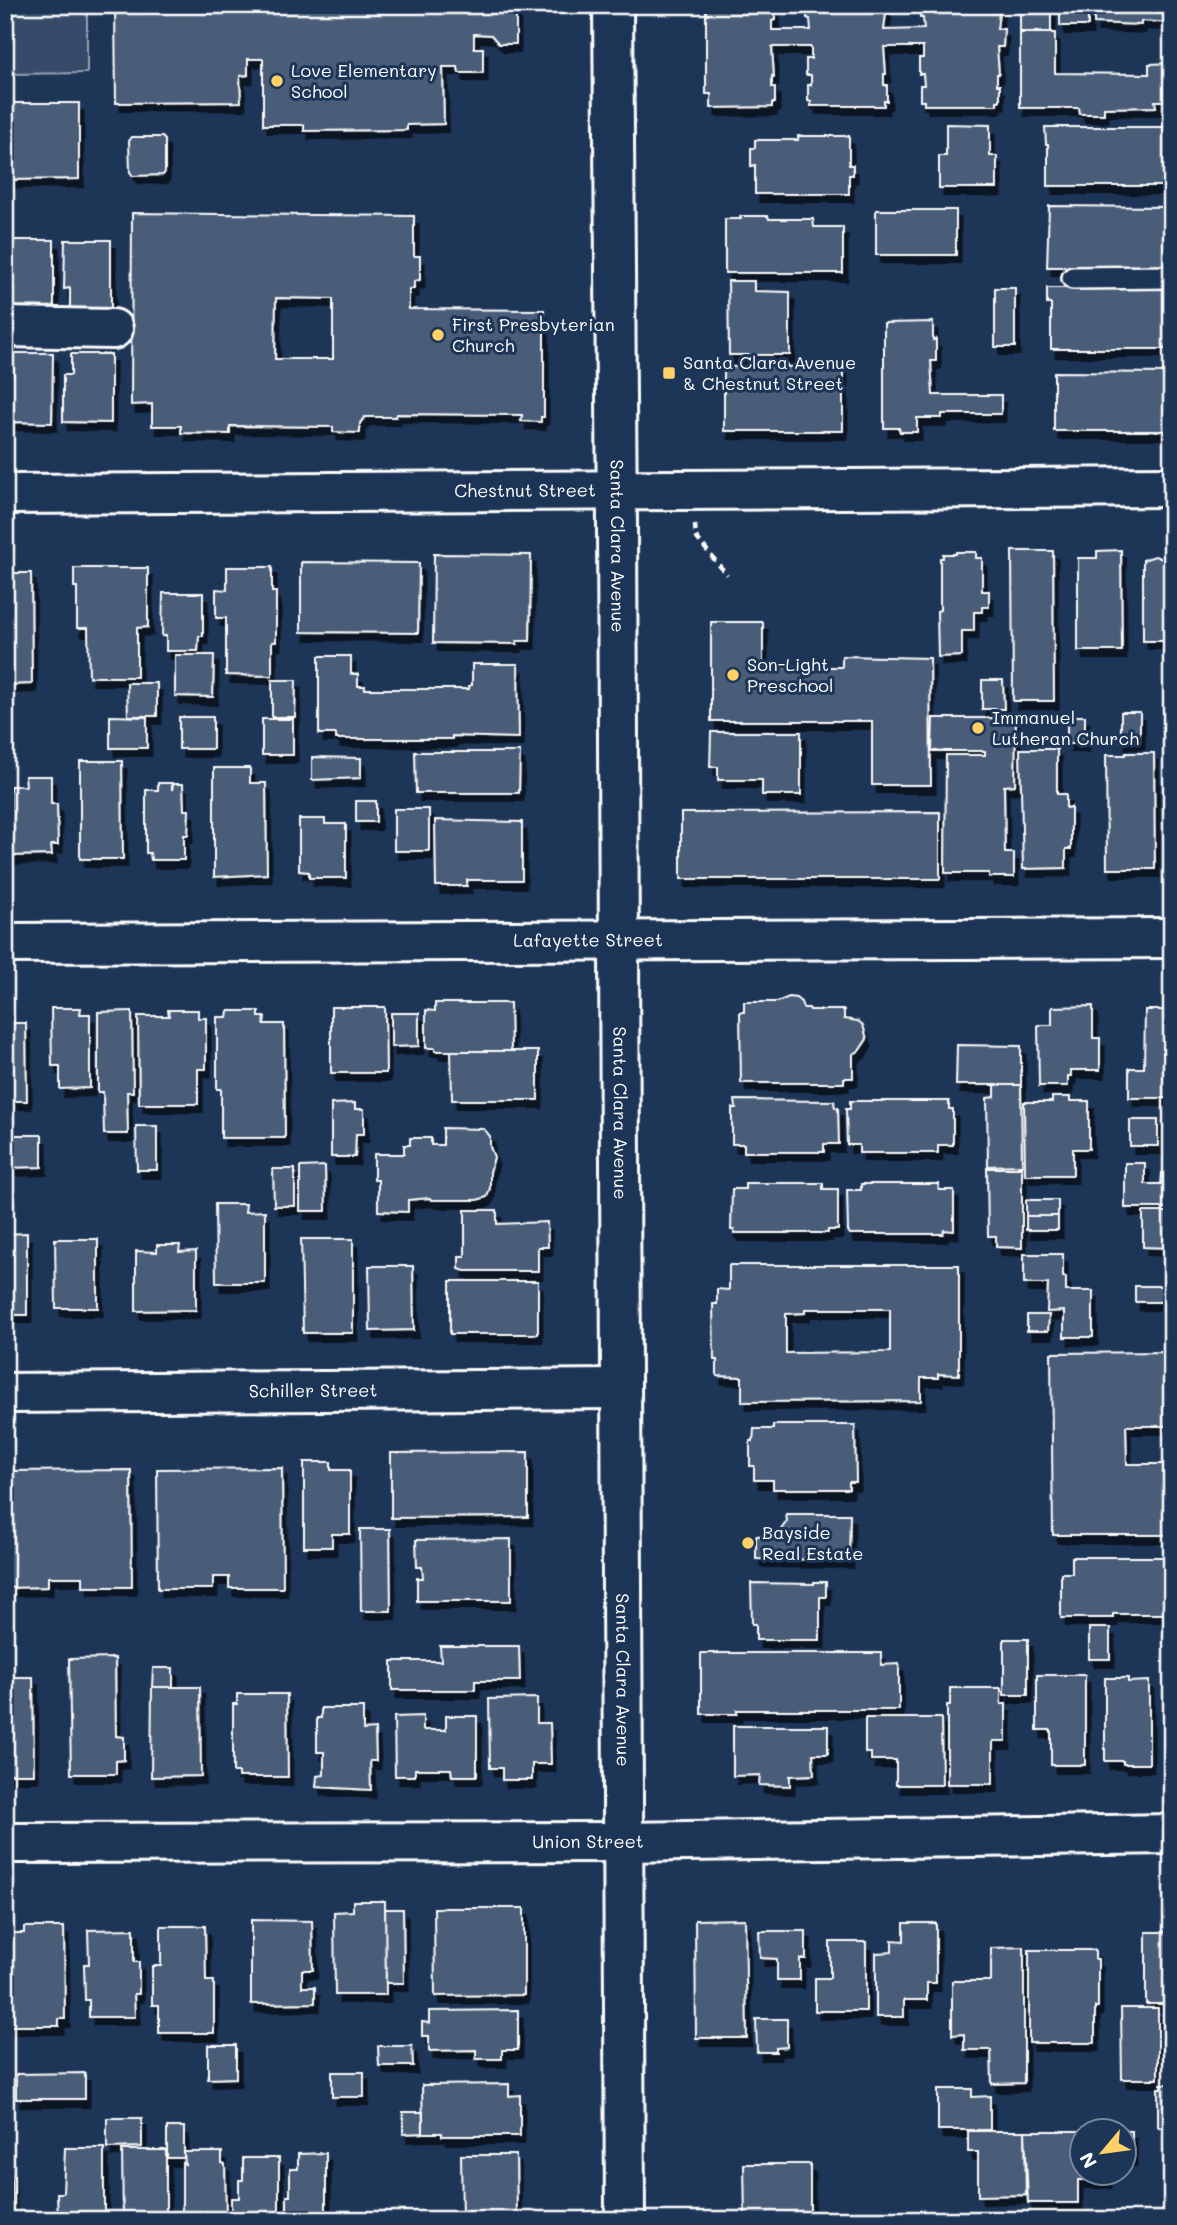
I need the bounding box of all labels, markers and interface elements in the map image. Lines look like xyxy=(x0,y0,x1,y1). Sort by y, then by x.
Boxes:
place label: Love Elementary School xyxy=(291,58,437,103)
marker: Love Elementary School xyxy=(269,73,285,89)
place label: First Presbyterian Church xyxy=(452,312,615,357)
marker: First Presbyterian Church xyxy=(430,327,446,343)
place label: Santa Clara Avenue & Chestnut Street xyxy=(683,350,856,395)
marker: Santa Clara Avenue & Chestnut Street xyxy=(661,365,677,381)
street label: Santa Clara Avenue xyxy=(605,459,630,633)
street label: Chestnut Street xyxy=(454,477,596,502)
place label: Son-Light Preschool xyxy=(747,652,834,697)
marker: Son-Light Preschool xyxy=(725,667,741,683)
place label: Immanuel Lutheran Church xyxy=(992,705,1139,750)
marker: Immanuel Lutheran Church xyxy=(970,720,986,736)
street label: Lafayette Street xyxy=(513,927,663,952)
street label: Santa Clara Avenue xyxy=(608,1026,633,1200)
street label: Schiller Street xyxy=(249,1378,377,1402)
place label: Bayside Real Estate xyxy=(762,1520,863,1565)
marker: Bayside Real Estate xyxy=(740,1535,756,1551)
street label: Santa Clara Avenue xyxy=(611,1593,636,1767)
street label: Union Street xyxy=(532,1829,644,1853)
north arrow xyxy=(1068,2116,1138,2186)
text: N xyxy=(1073,2148,1102,2173)

